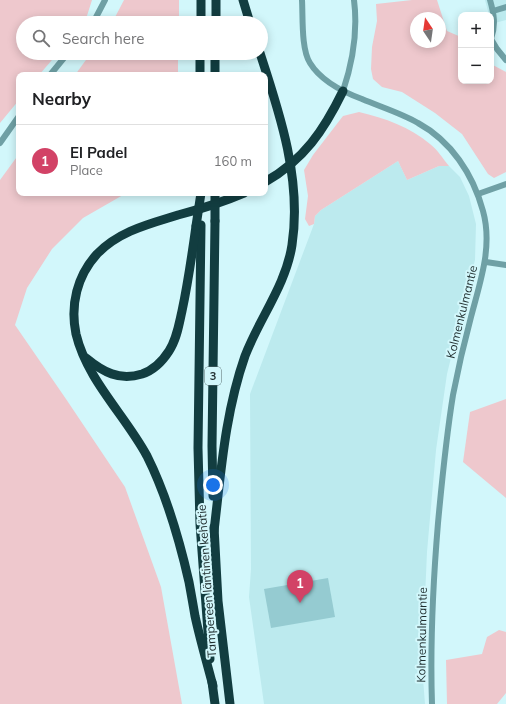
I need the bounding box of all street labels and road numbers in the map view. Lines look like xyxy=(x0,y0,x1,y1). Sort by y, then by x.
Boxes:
street label: Kolmenkulmantie xyxy=(443,264,480,360)
road number: 3 xyxy=(205,367,221,385)
street label: Tampereen läntinen kehätie xyxy=(194,504,219,658)
street label: Kolmenkulmantie xyxy=(413,587,430,683)

